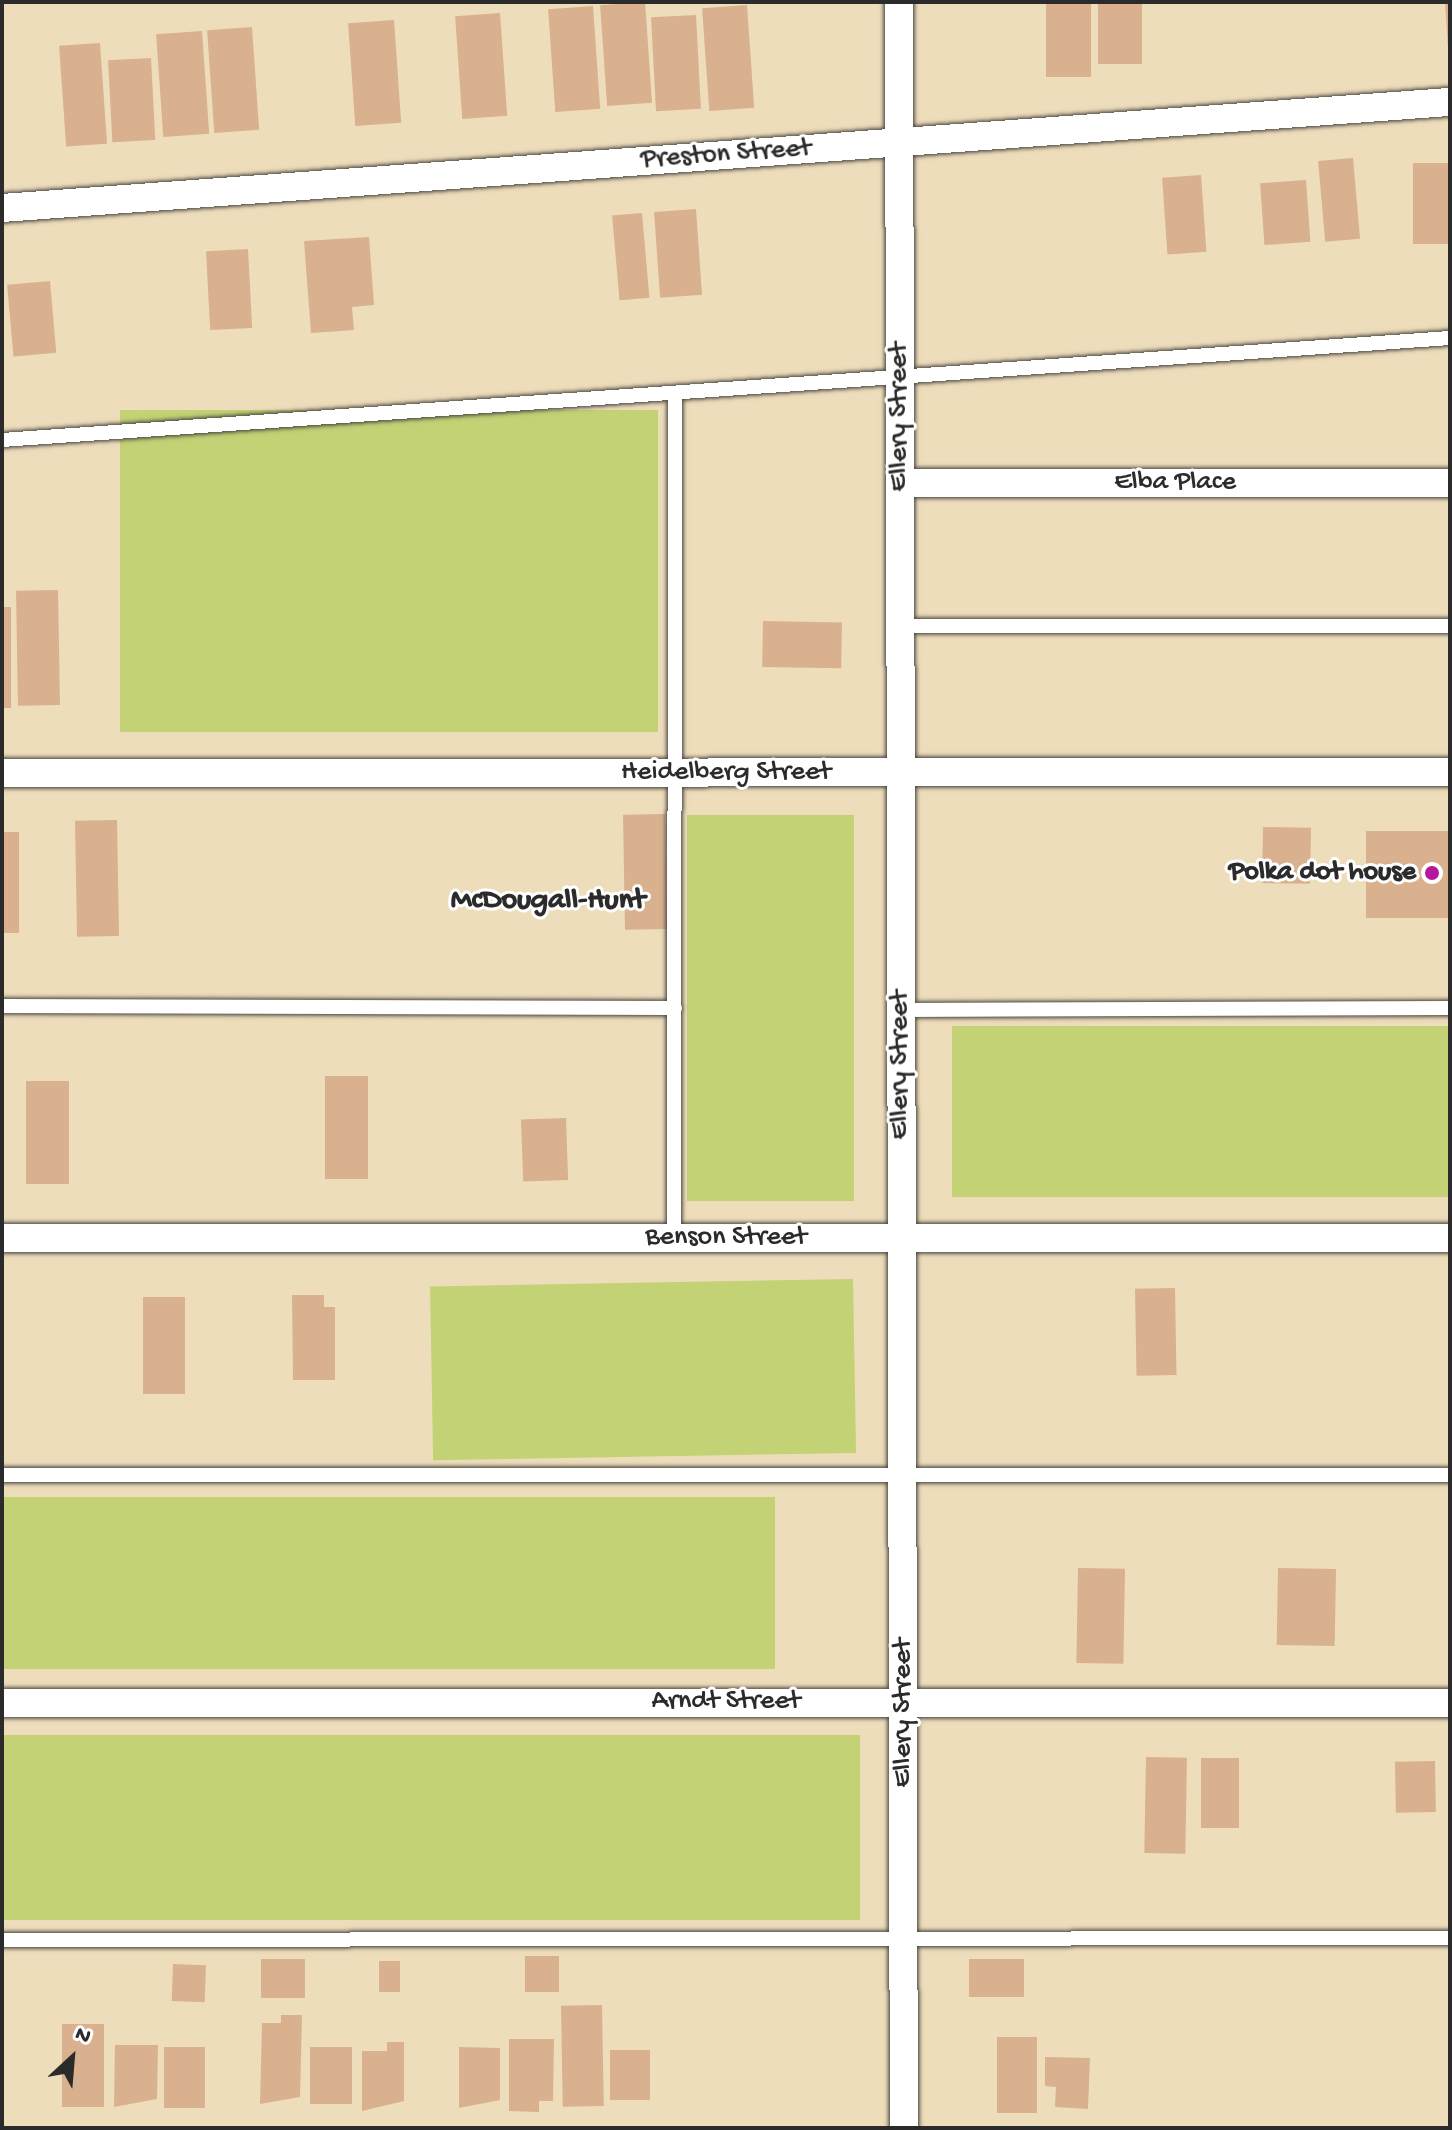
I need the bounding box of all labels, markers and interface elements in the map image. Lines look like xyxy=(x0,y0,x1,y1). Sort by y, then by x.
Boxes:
street label: Preston Street xyxy=(640,132,812,178)
street label: Ellery Street xyxy=(883,342,917,492)
street label: Elba Place xyxy=(1114,466,1236,500)
street label: Heidelberg Street xyxy=(621,756,831,790)
place label: Polka dot house xyxy=(1229,856,1416,890)
marker: Polka dot house xyxy=(1423,864,1441,882)
district label: McDougall-Hunt xyxy=(451,884,645,920)
street label: Ellery Street xyxy=(884,990,918,1140)
street label: Benson Street xyxy=(645,1221,807,1255)
street label: Ellery Street xyxy=(887,1638,921,1788)
street label: Arndt Street xyxy=(652,1685,800,1719)
north arrow xyxy=(32,2018,112,2098)
text: N xyxy=(70,2022,95,2051)

